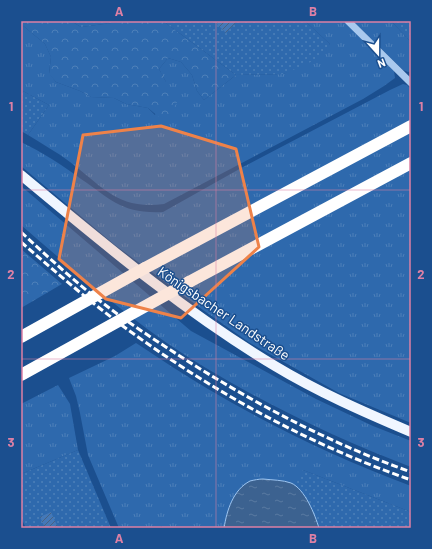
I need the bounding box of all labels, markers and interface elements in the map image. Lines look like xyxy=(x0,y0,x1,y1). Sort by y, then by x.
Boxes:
text: A xyxy=(115,3,124,19)
text: B xyxy=(309,3,317,19)
north arrow xyxy=(358,34,398,74)
text: N xyxy=(376,56,388,71)
text: 1 xyxy=(9,98,13,114)
text: 1 xyxy=(419,98,423,114)
street label: Königsbacher Landstraße xyxy=(155,262,293,364)
text: 2 xyxy=(7,266,15,282)
text: 2 xyxy=(417,266,425,282)
text: 3 xyxy=(7,434,15,450)
text: 3 xyxy=(417,434,425,450)
text: A xyxy=(115,530,124,546)
text: B xyxy=(309,530,317,546)

